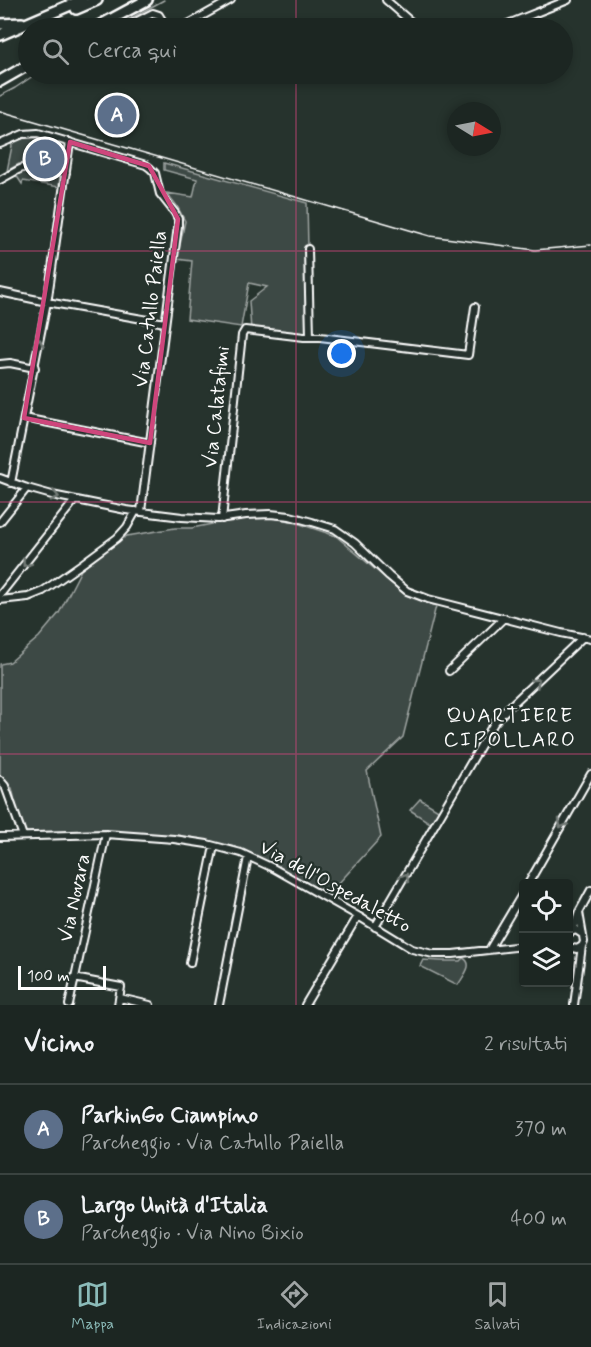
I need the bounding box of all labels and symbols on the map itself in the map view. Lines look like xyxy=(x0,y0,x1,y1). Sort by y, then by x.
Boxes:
pin: A xyxy=(98,92,136,138)
north arrow xyxy=(447,102,501,156)
pin: B xyxy=(26,136,64,182)
street label: Via Catullo Paiella xyxy=(128,229,174,389)
one-way arrow xyxy=(33,338,45,348)
your location xyxy=(327,339,356,368)
street label: Via Calatafimi xyxy=(197,345,237,469)
one-way arrow xyxy=(50,489,60,502)
one-way arrow xyxy=(22,556,33,567)
one-way arrow xyxy=(529,678,540,689)
district label: QUARTIERE CIPOLLARO xyxy=(444,702,576,754)
one-way arrow xyxy=(557,818,569,829)
street label: Via dell'Ospedaletto xyxy=(254,834,416,940)
street label: Via Novara xyxy=(52,851,98,945)
one-way arrow xyxy=(398,873,409,883)
scale bar xyxy=(18,963,106,990)

